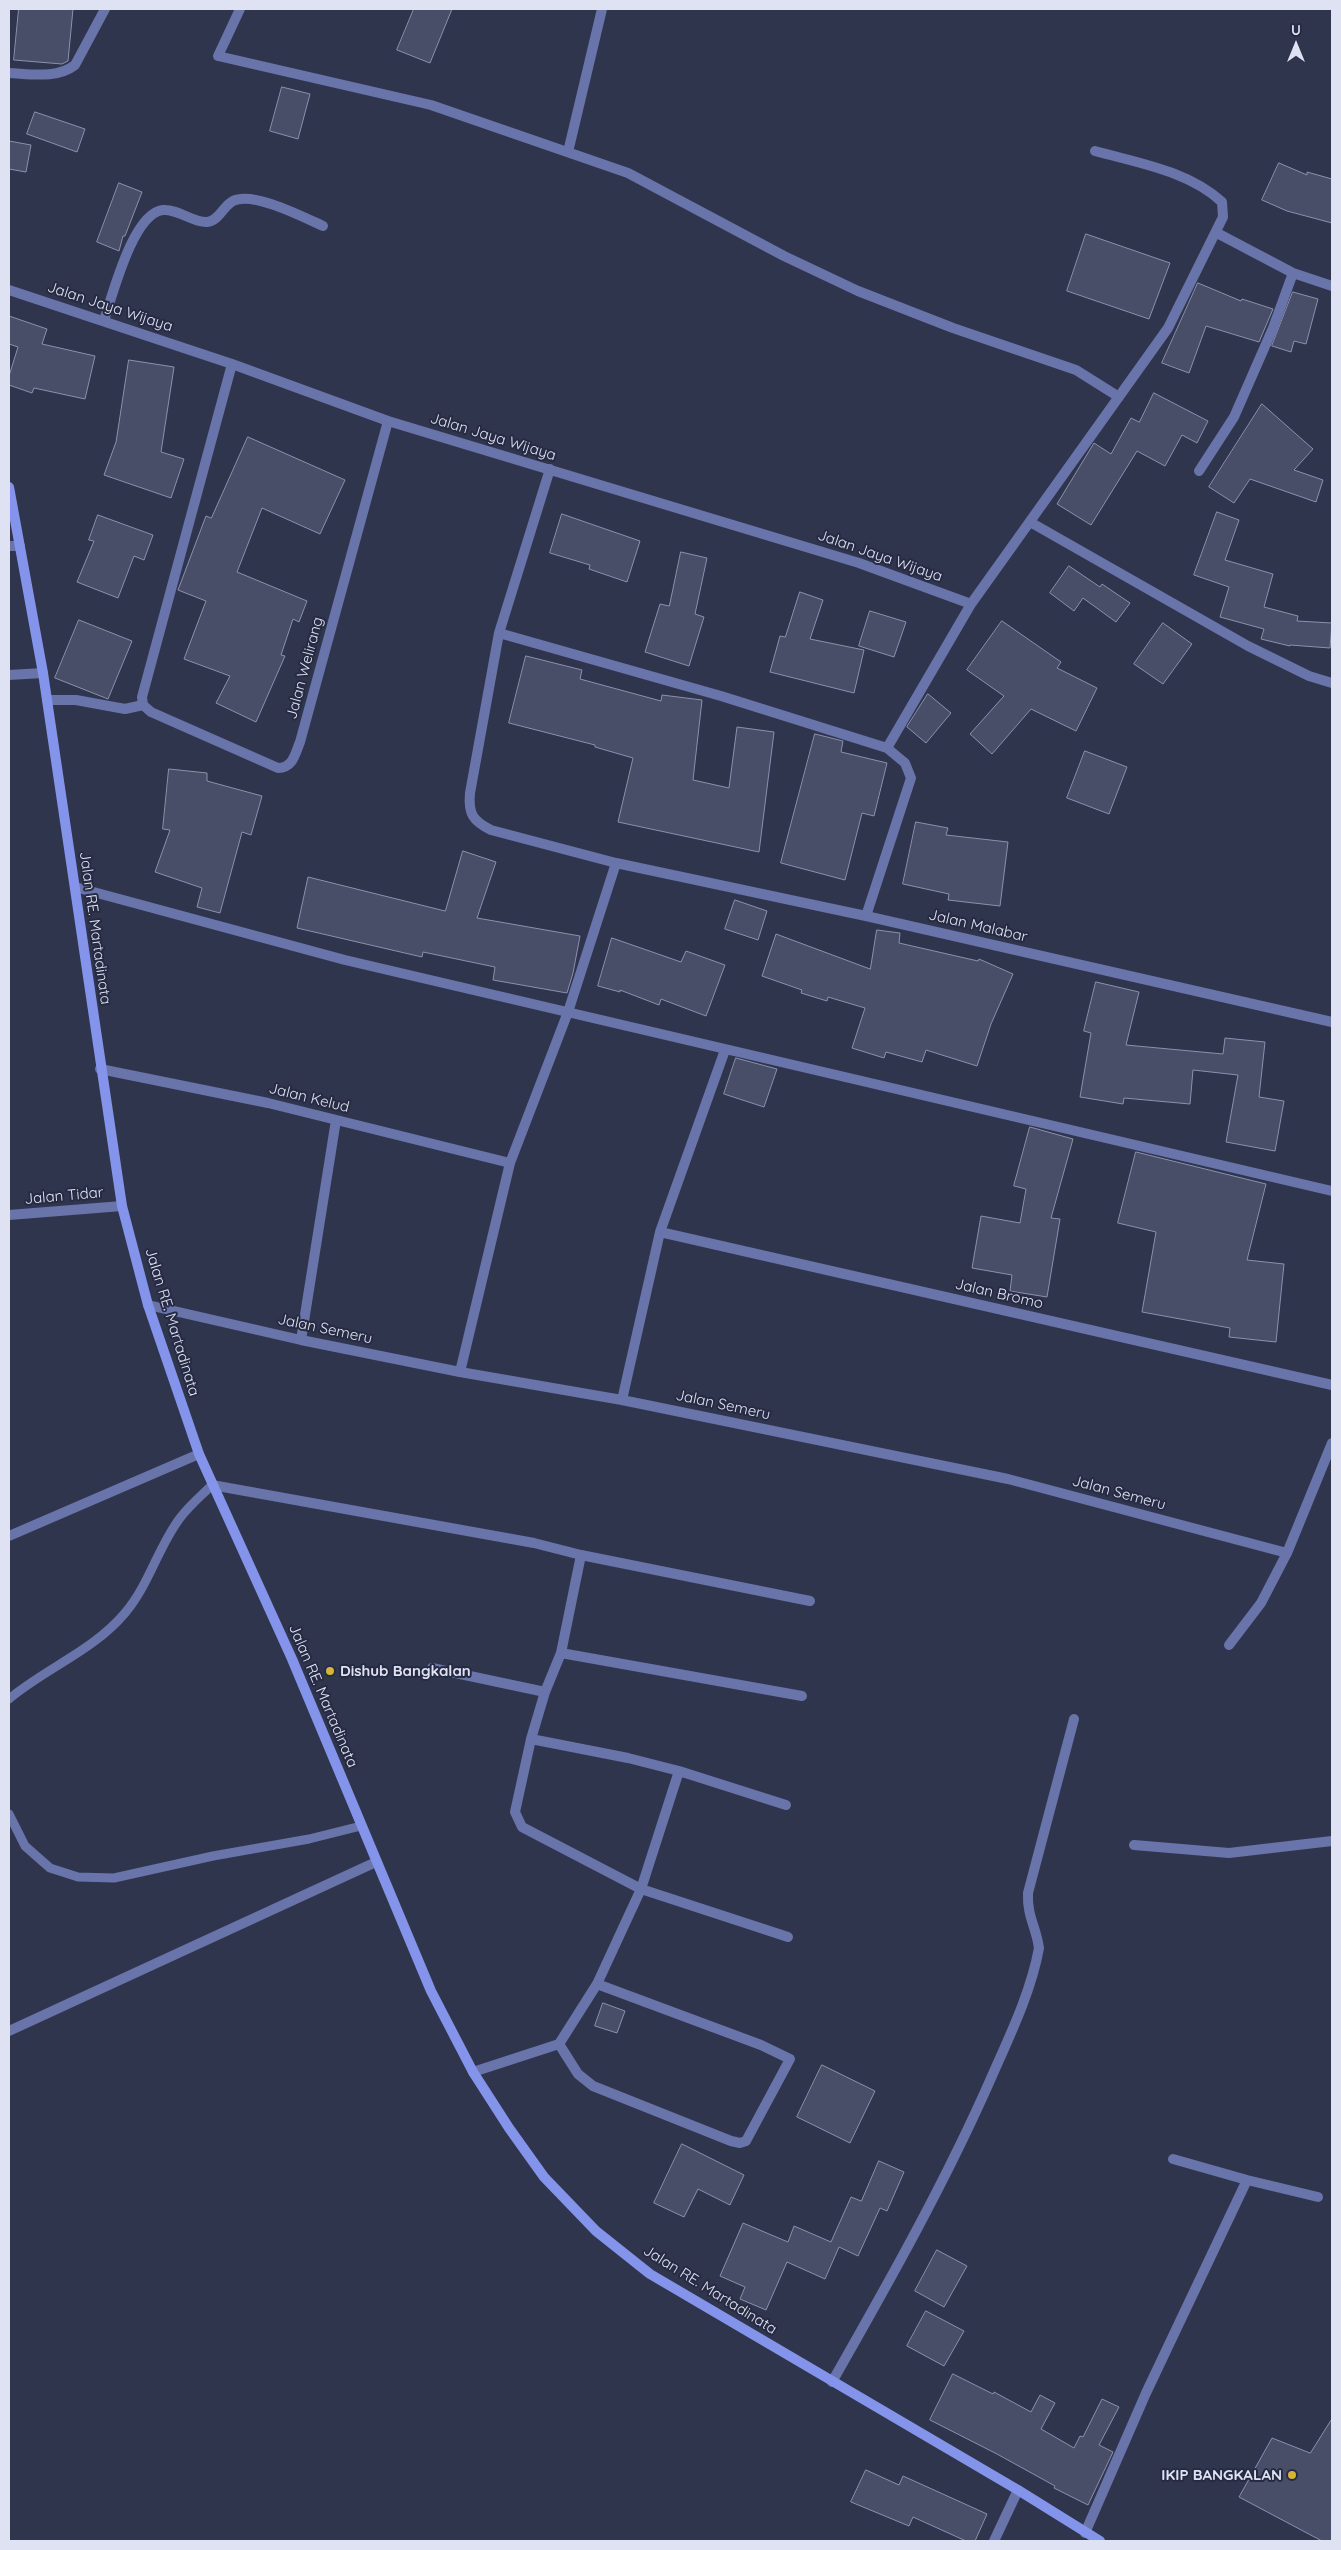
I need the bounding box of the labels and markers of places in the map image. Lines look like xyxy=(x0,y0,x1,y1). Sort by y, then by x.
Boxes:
place label: Dishub Bangkalan xyxy=(340,1662,471,1680)
marker: Dishub Bangkalan xyxy=(324,1665,336,1677)
place label: IKIP BANGKALAN xyxy=(1161,2466,1282,2484)
marker: IKIP BANGKALAN xyxy=(1286,2469,1298,2481)

